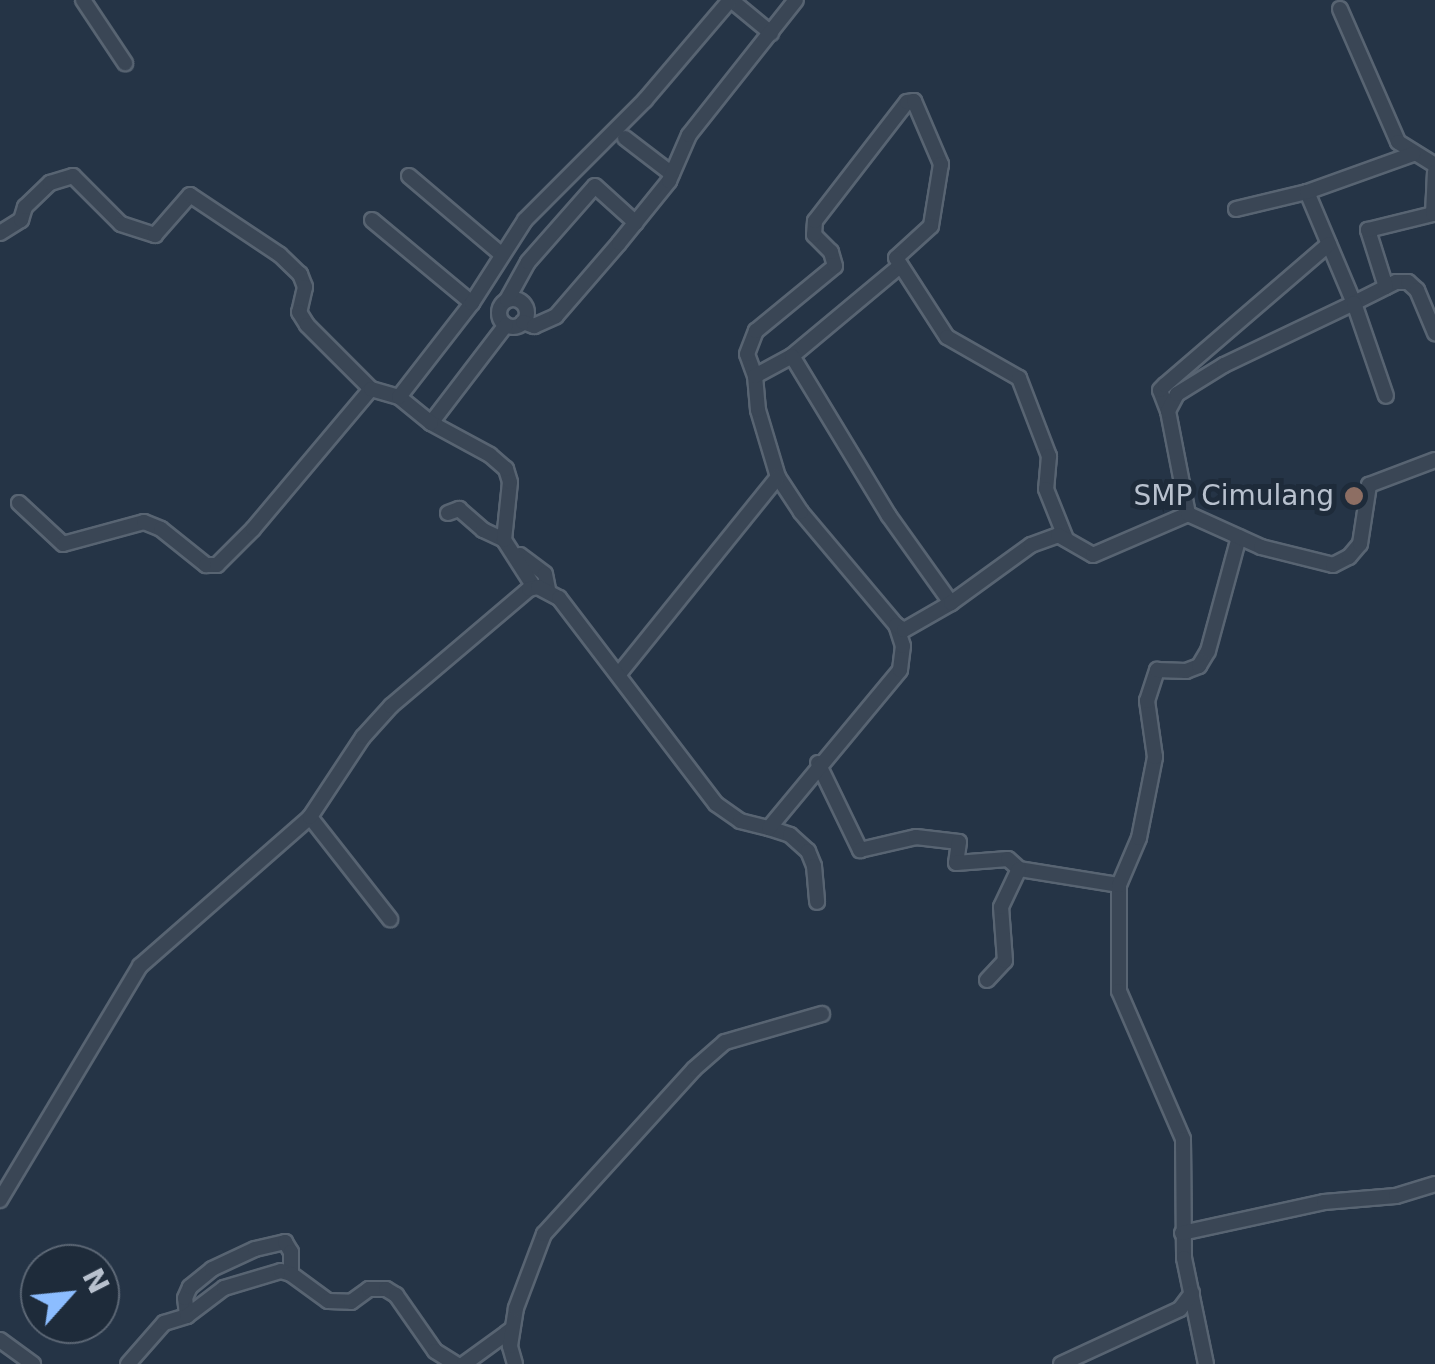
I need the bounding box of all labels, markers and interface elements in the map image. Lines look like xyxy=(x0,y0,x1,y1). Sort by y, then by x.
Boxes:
place label: SMP Cimulang xyxy=(1133,479,1334,513)
marker: SMP Cimulang xyxy=(1343,485,1365,507)
north arrow xyxy=(20,1244,120,1344)
text: N xyxy=(75,1263,115,1299)

